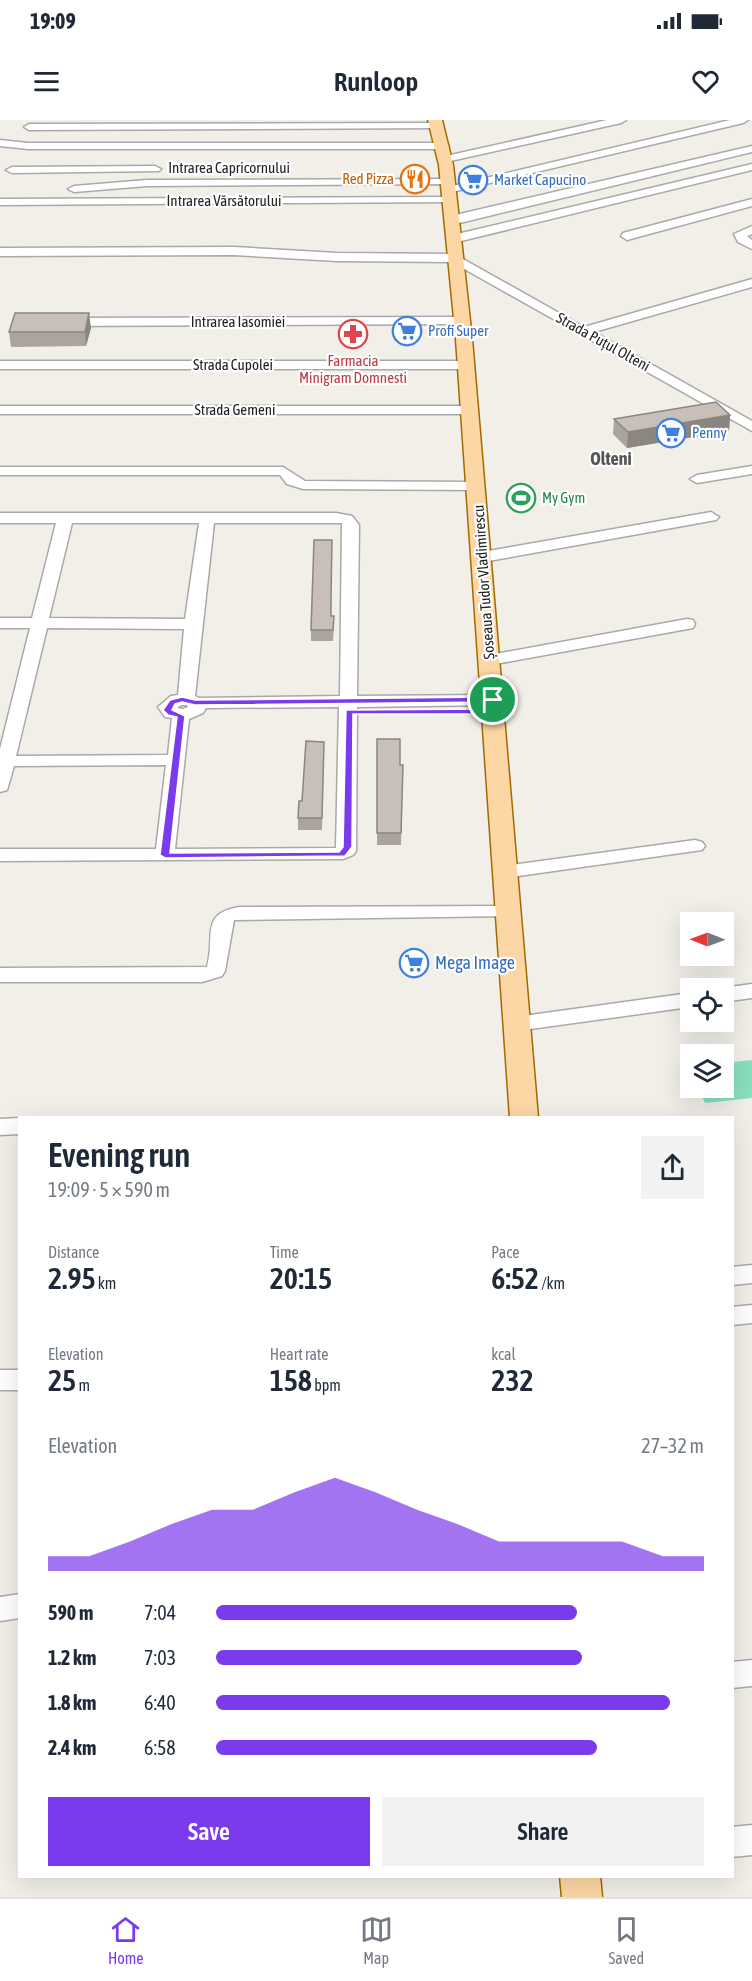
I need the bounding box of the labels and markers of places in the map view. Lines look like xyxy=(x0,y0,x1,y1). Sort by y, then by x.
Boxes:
restaurant icon: Red Pizza xyxy=(399,163,431,195)
supermarket icon: Market Capucino xyxy=(457,164,489,196)
place label: Red Pizza xyxy=(342,170,394,187)
place label: Market Capucino xyxy=(494,171,586,188)
supermarket icon: Profi Super xyxy=(391,315,423,347)
pharmacy icon: Farmacia Minigram Domnesti xyxy=(337,318,369,350)
place label: Profi Super xyxy=(428,322,489,339)
place label: Farmacia Minigram Domnesti xyxy=(299,352,407,386)
supermarket icon: Penny xyxy=(655,417,687,449)
place label: Penny xyxy=(692,424,727,441)
sports icon: My Gym xyxy=(505,482,537,514)
place label: My Gym xyxy=(542,489,585,506)
pin xyxy=(467,674,518,725)
supermarket icon: Mega Image xyxy=(398,947,430,979)
place label: Mega Image xyxy=(435,952,515,973)

